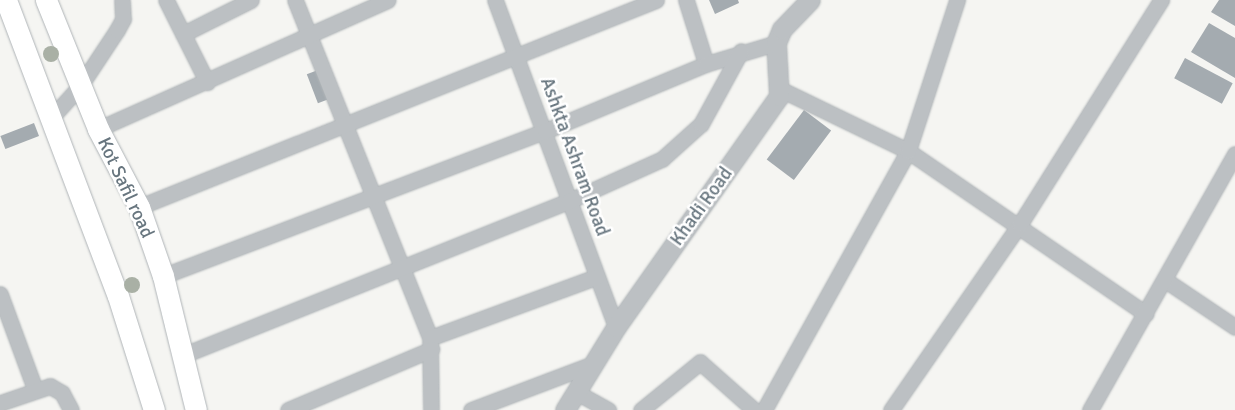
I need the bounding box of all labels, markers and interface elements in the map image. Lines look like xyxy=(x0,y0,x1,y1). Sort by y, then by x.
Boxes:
street label: Ashkta Ashram Road xyxy=(535,75,613,239)
street label: Kot Safil road xyxy=(92,134,158,242)
street label: Khadi Road xyxy=(666,163,738,251)

